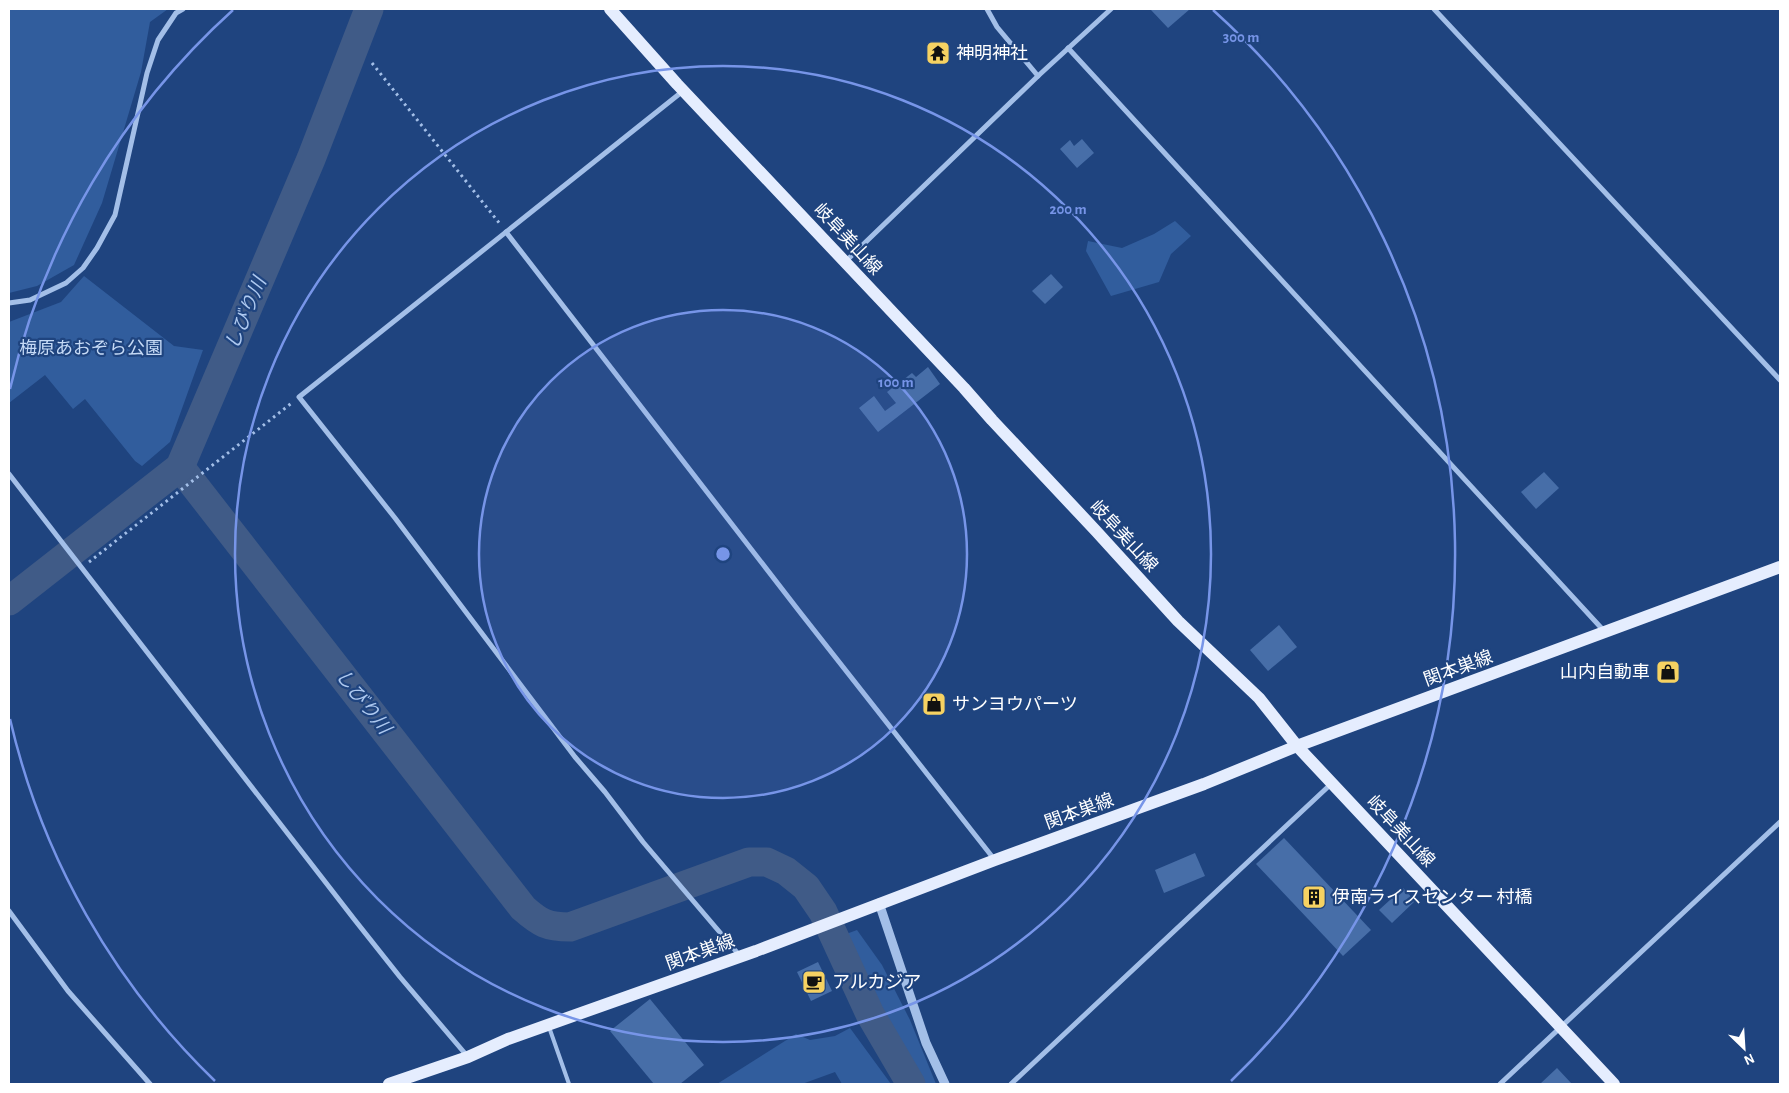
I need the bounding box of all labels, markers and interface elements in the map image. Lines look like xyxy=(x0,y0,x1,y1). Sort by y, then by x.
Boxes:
text: 300 m xyxy=(1223,30,1259,45)
temple icon: 神明神社 xyxy=(925,40,951,66)
place label: 神明神社 xyxy=(956,44,1028,63)
street label: 岐阜美山線 xyxy=(810,199,886,279)
text: 200 m xyxy=(1049,202,1087,217)
water label: しびり川 xyxy=(222,273,271,352)
park label: 梅原あおぞら公園 xyxy=(19,338,163,358)
text: 100 m xyxy=(878,375,914,390)
street label: 岐阜美山線 xyxy=(1086,496,1162,576)
centre of rings xyxy=(714,545,732,563)
street label: 関本巣線 xyxy=(1421,646,1495,690)
shop icon: 山内自動車 xyxy=(1655,659,1681,685)
place label: 山内自動車 xyxy=(1560,662,1650,682)
water label: しびり川 xyxy=(332,666,396,739)
shop icon: サンヨウパーツ xyxy=(921,691,947,717)
place label: サンヨウパーツ xyxy=(952,696,1078,714)
street label: 関本巣線 xyxy=(1042,789,1116,833)
street label: 岐阜美山線 xyxy=(1363,791,1439,871)
building icon: 伊南ライスセンター 村橋 xyxy=(1301,884,1327,910)
place label: 伊南ライスセンター 村橋 xyxy=(1332,887,1532,907)
street label: 関本巣線 xyxy=(663,930,737,974)
cafe icon: アルカジア xyxy=(801,969,827,995)
place label: アルカジア xyxy=(832,973,921,992)
north arrow xyxy=(1719,1023,1769,1073)
text: N xyxy=(1742,1050,1756,1067)

